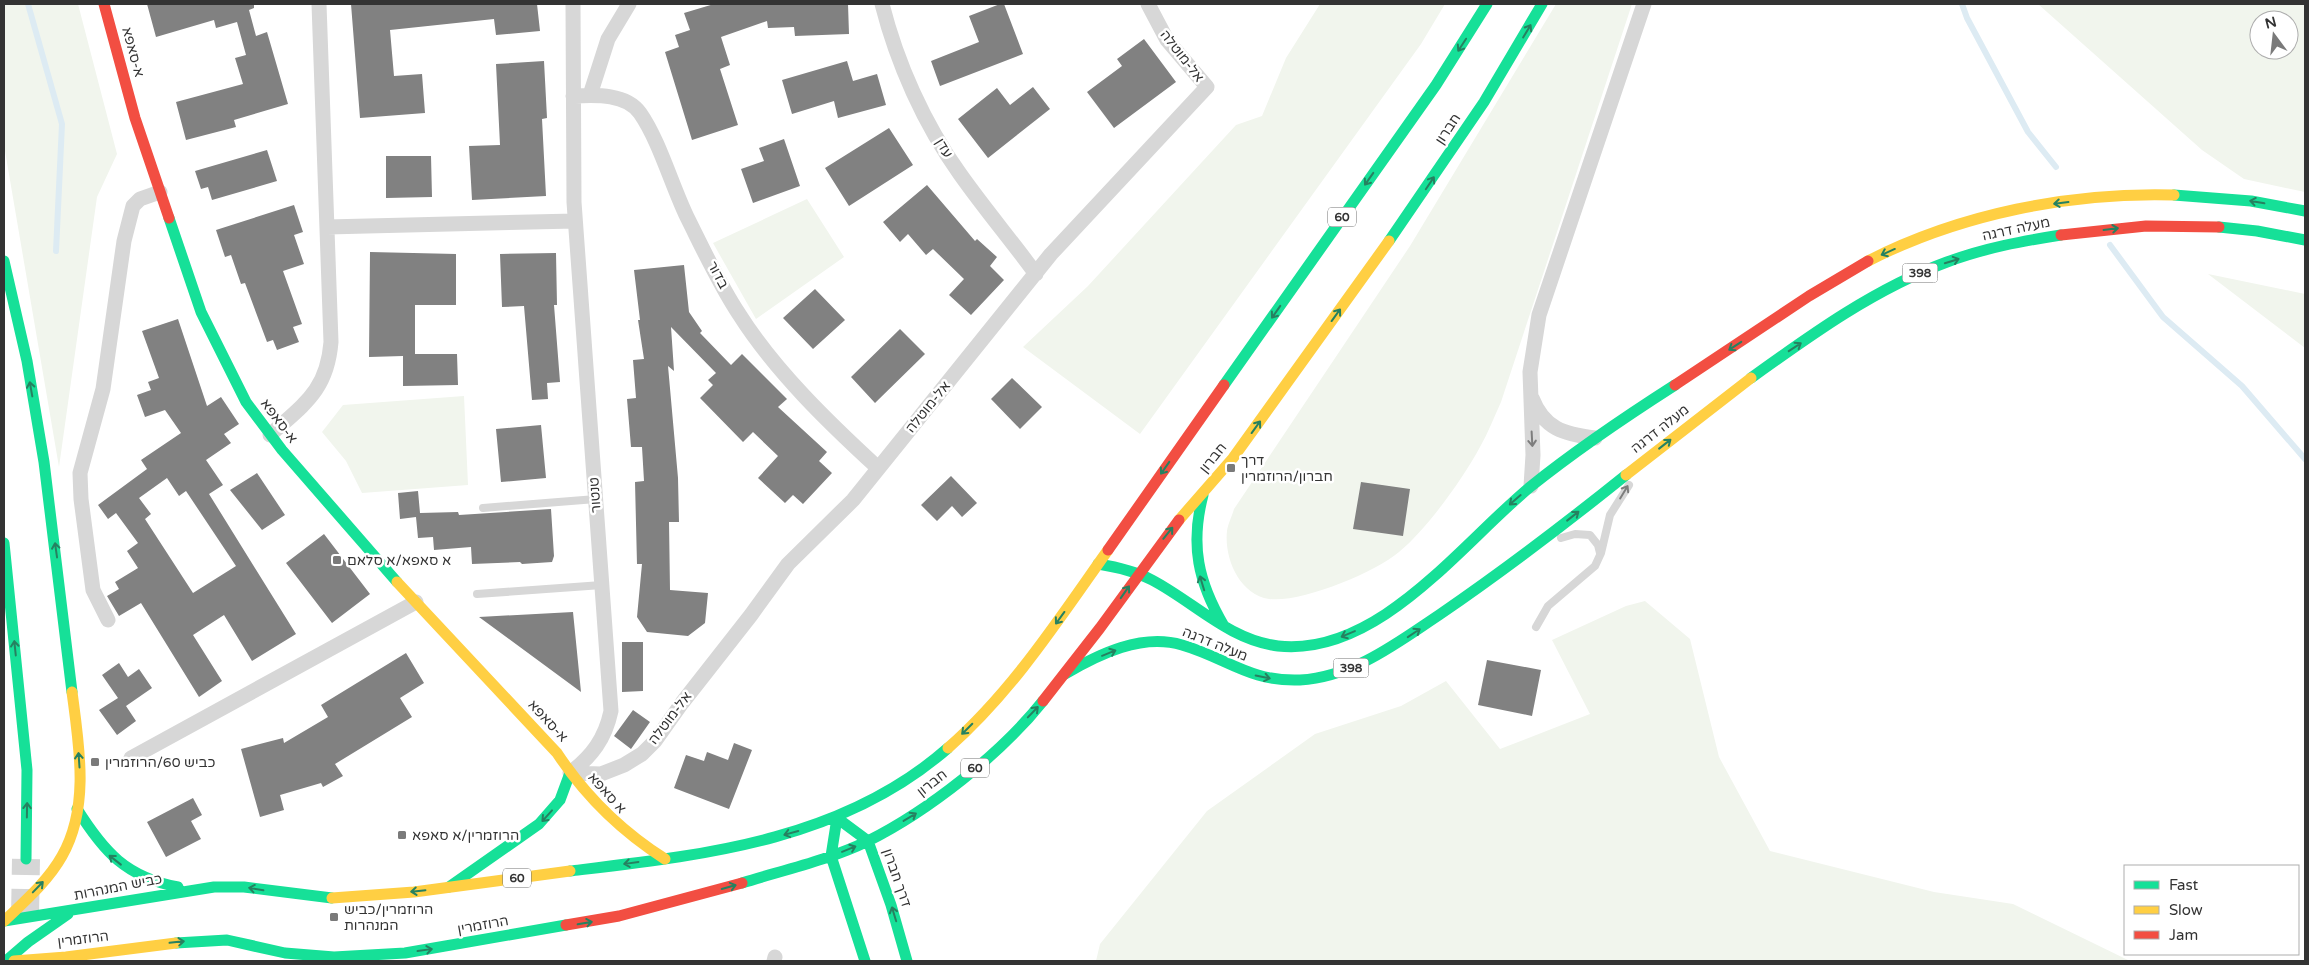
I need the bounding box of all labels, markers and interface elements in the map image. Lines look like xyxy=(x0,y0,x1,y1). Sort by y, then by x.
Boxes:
north arrow xyxy=(2249,10,2299,60)
text: N xyxy=(2263,13,2278,33)
street label: א-סאפא xyxy=(118,25,148,79)
one-way arrow xyxy=(1523,25,1533,39)
street label: אל-מוטלה xyxy=(1156,26,1208,86)
one-way arrow xyxy=(1457,38,1467,52)
street label: חברון xyxy=(1431,110,1465,148)
street label: עדן xyxy=(932,135,956,161)
one-way arrow xyxy=(1364,172,1374,186)
one-way arrow xyxy=(1425,176,1435,190)
one-way arrow xyxy=(2250,196,2266,206)
one-way arrow xyxy=(2053,198,2069,208)
road number: 60 xyxy=(1328,208,1356,226)
street label: מעלה דרגה xyxy=(1981,214,2051,244)
one-way arrow xyxy=(2103,224,2119,234)
one-way arrow xyxy=(1881,248,1896,258)
one-way arrow xyxy=(1944,255,1960,265)
street label: בדור xyxy=(704,258,732,292)
road number: 398 xyxy=(1902,264,1938,282)
one-way arrow xyxy=(1271,305,1281,319)
one-way arrow xyxy=(1331,308,1341,322)
one-way arrow xyxy=(1728,341,1742,351)
one-way arrow xyxy=(1787,342,1801,352)
street label: אל-מוטלה xyxy=(902,378,954,436)
one-way arrow xyxy=(25,382,35,398)
street label: א-סאפא xyxy=(257,395,301,447)
street label: מעלה דרגה xyxy=(1628,401,1692,457)
one-way arrow xyxy=(1250,421,1261,434)
one-way arrow xyxy=(1528,430,1537,446)
street label: חברון xyxy=(1196,439,1230,477)
one-way arrow xyxy=(1658,439,1671,450)
place label: דרך חברון/הרוזמרין xyxy=(1241,452,1333,485)
one-way arrow xyxy=(1160,461,1170,475)
marker: דרך חברון/הרוזמרין xyxy=(1225,462,1237,474)
street label: טנטור xyxy=(585,476,605,514)
one-way arrow xyxy=(1620,486,1630,500)
one-way arrow xyxy=(1508,495,1521,506)
one-way arrow xyxy=(1566,511,1579,522)
one-way arrow xyxy=(1162,527,1173,540)
one-way arrow xyxy=(50,542,60,558)
place label: א סאפא/א סלאם xyxy=(347,552,451,569)
marker: א סאפא/א סלאם xyxy=(331,554,343,566)
one-way arrow xyxy=(1196,575,1206,591)
one-way arrow xyxy=(1120,586,1130,600)
one-way arrow xyxy=(1055,611,1065,625)
street label: מעלה דרגה xyxy=(1180,623,1250,665)
one-way arrow xyxy=(1406,628,1420,638)
one-way arrow xyxy=(1341,630,1356,639)
one-way arrow xyxy=(10,640,20,656)
one-way arrow xyxy=(1101,647,1116,656)
road number: 398 xyxy=(1334,658,1368,678)
one-way arrow xyxy=(1254,673,1270,682)
street label: אל-מוטלה xyxy=(645,688,695,748)
street label: א-סאפא xyxy=(524,696,572,746)
one-way arrow xyxy=(1027,706,1039,718)
one-way arrow xyxy=(961,723,973,736)
one-way arrow xyxy=(74,752,83,768)
place label: כביש 60/הרוזמרין xyxy=(105,754,216,771)
marker: כביש 60/הרוזמרין xyxy=(89,756,101,768)
road number: 60 xyxy=(961,758,989,778)
street label: חברון xyxy=(913,766,951,800)
street label: א סאפא xyxy=(584,769,630,817)
one-way arrow xyxy=(22,802,32,818)
one-way arrow xyxy=(541,809,553,822)
one-way arrow xyxy=(903,812,917,822)
place label: הרוזמרין/א סאפא xyxy=(412,827,519,844)
marker: הרוזמרין/א סאפא xyxy=(396,829,408,841)
one-way arrow xyxy=(783,829,799,839)
one-way arrow xyxy=(841,844,856,853)
street label: דרך חברון xyxy=(879,846,915,910)
one-way arrow xyxy=(109,854,122,865)
one-way arrow xyxy=(624,858,640,868)
legend xyxy=(2124,865,2299,955)
road number: 60 xyxy=(503,868,531,888)
street label: כביש המנהרות xyxy=(72,870,164,904)
text: Fast xyxy=(2169,876,2199,894)
one-way arrow xyxy=(32,881,45,893)
one-way arrow xyxy=(721,882,737,892)
one-way arrow xyxy=(249,883,265,893)
one-way arrow xyxy=(410,886,426,895)
place label: הרוזמרין/כביש המנהרות xyxy=(344,901,433,934)
text: Slow xyxy=(2169,901,2203,919)
one-way arrow xyxy=(888,907,898,923)
marker: הרוזמרין/כביש המנהרות xyxy=(328,911,340,923)
street label: הרוזמרין xyxy=(456,912,510,938)
one-way arrow xyxy=(577,917,593,927)
text: Jam xyxy=(2169,926,2198,944)
street label: הרוזמרין xyxy=(56,927,110,951)
one-way arrow xyxy=(169,937,185,947)
one-way arrow xyxy=(417,945,433,955)

